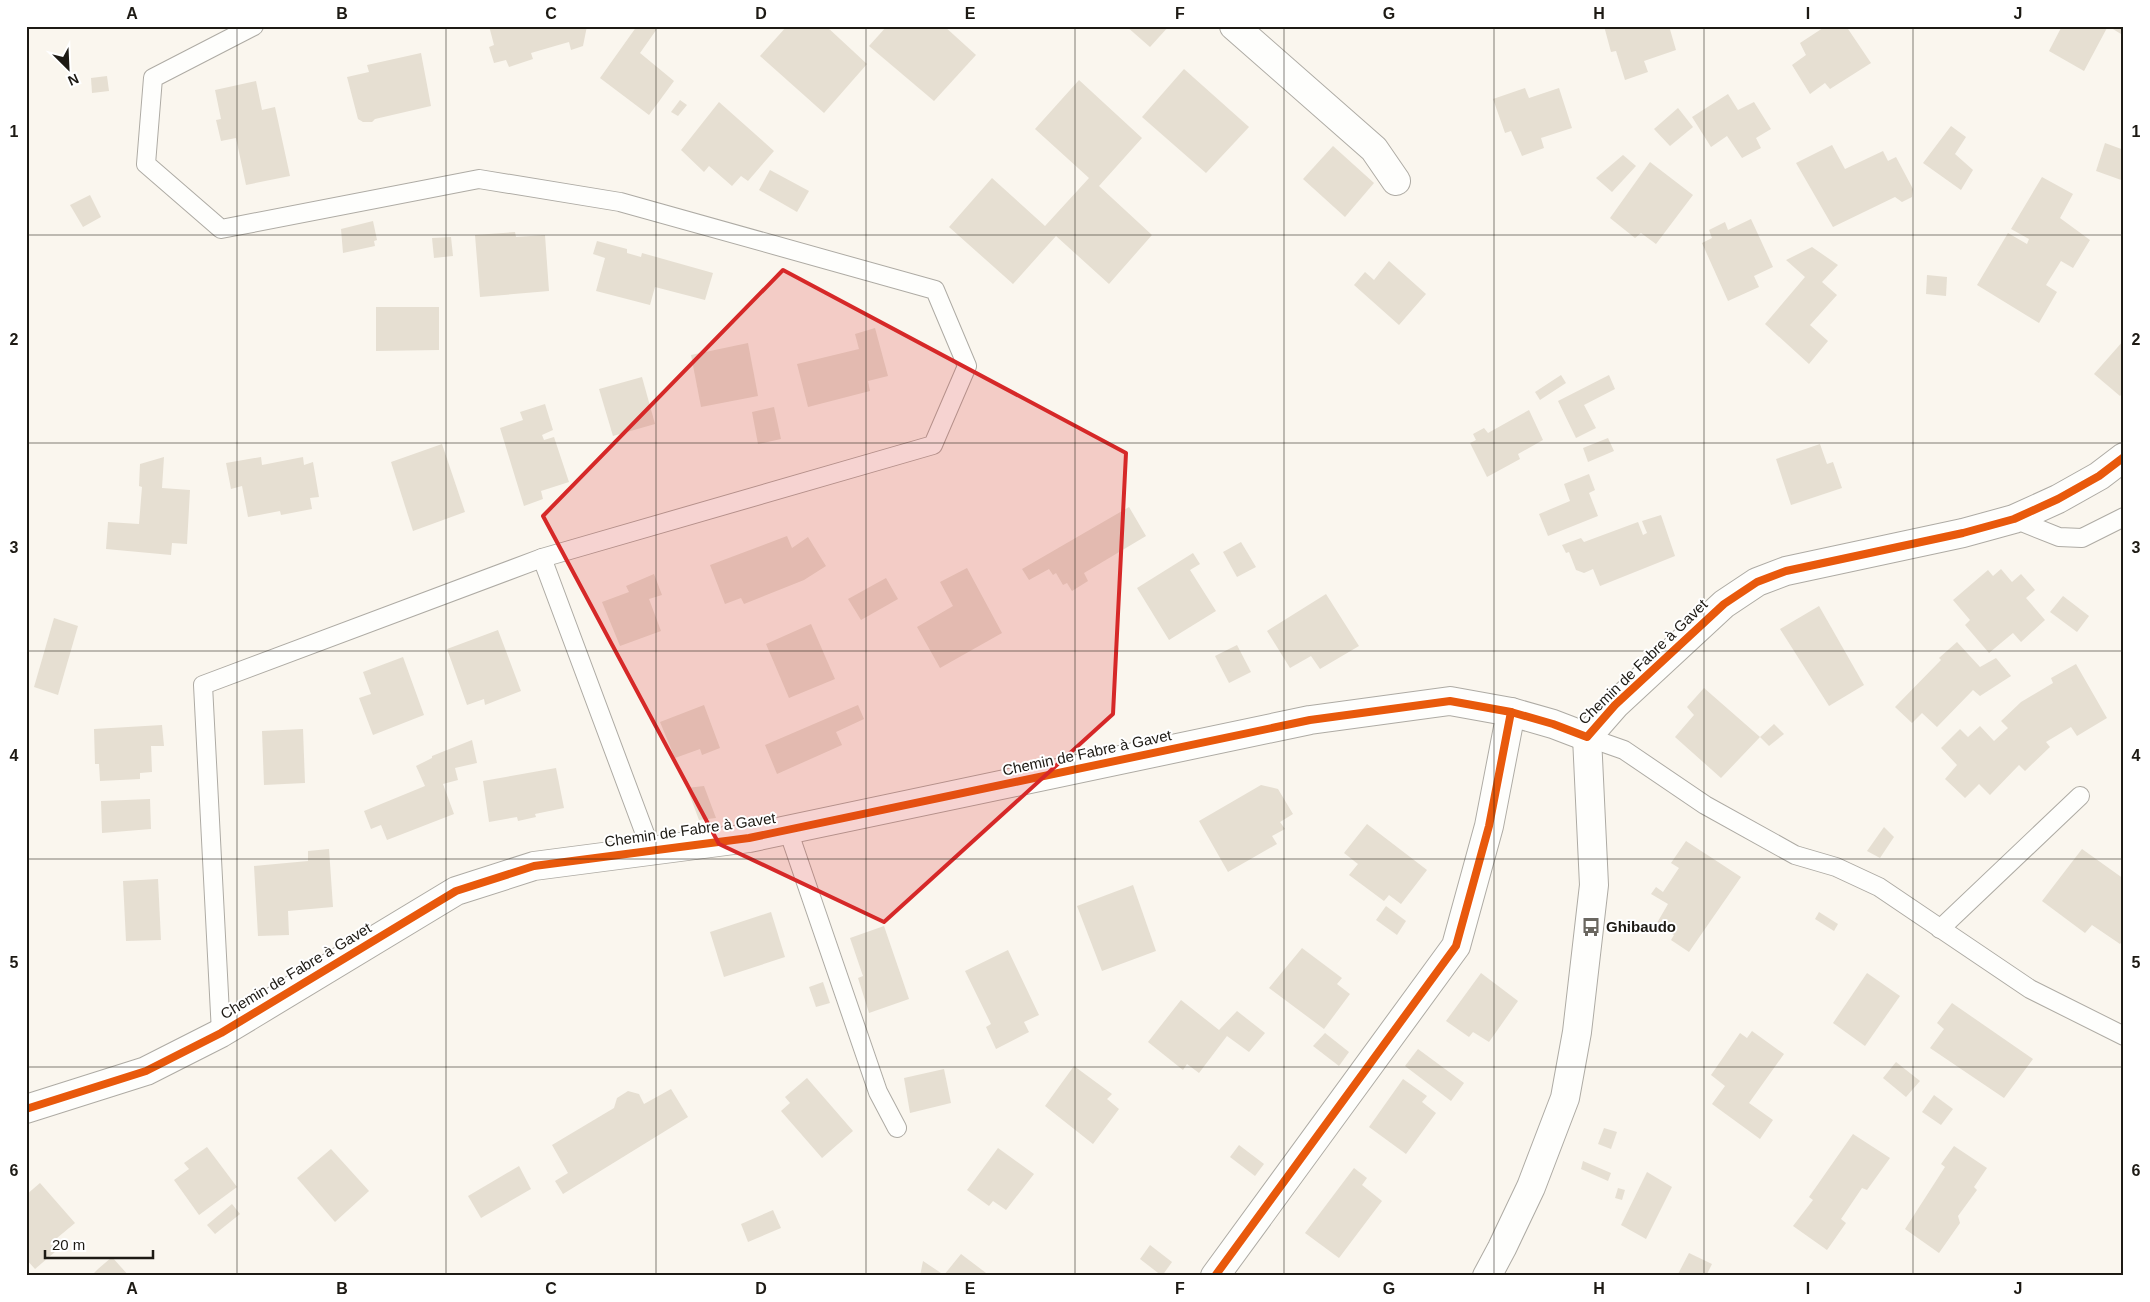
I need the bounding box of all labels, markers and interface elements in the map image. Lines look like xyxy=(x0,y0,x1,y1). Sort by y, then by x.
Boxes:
text: A xyxy=(126,5,138,22)
text: B xyxy=(336,5,348,22)
text: C xyxy=(545,5,557,22)
text: D xyxy=(755,5,767,22)
text: E xyxy=(965,5,976,22)
text: F xyxy=(1175,5,1185,22)
text: G xyxy=(1383,5,1395,22)
text: H xyxy=(1593,5,1605,22)
text: I xyxy=(1806,5,1810,22)
text: J xyxy=(2014,5,2022,22)
north arrow xyxy=(42,42,92,92)
text: N xyxy=(65,71,81,89)
text: 1 xyxy=(10,123,19,140)
text: 1 xyxy=(2132,123,2141,140)
text: 2 xyxy=(10,331,19,348)
text: 2 xyxy=(2132,331,2141,348)
text: 3 xyxy=(10,539,19,556)
text: 3 xyxy=(2132,539,2141,556)
street label: Chemin de Fabre à Gavet xyxy=(1575,595,1711,728)
street label: Chemin de Fabre à Gavet xyxy=(1001,726,1174,779)
text: 4 xyxy=(10,747,19,764)
text: 4 xyxy=(2132,747,2141,764)
street label: Chemin de Fabre à Gavet xyxy=(603,809,777,850)
bus stop icon: Ghibaudo xyxy=(1580,916,1602,938)
street label: Chemin de Fabre à Gavet xyxy=(217,918,375,1022)
place label: Ghibaudo xyxy=(1606,918,1676,935)
text: 5 xyxy=(10,954,19,971)
text: 5 xyxy=(2132,954,2141,971)
text: 6 xyxy=(10,1162,19,1179)
text: 6 xyxy=(2132,1162,2141,1179)
scale bar xyxy=(45,1227,152,1259)
text: 20 m xyxy=(52,1236,85,1253)
text: A xyxy=(126,1280,138,1297)
text: B xyxy=(336,1280,348,1297)
text: C xyxy=(545,1280,557,1297)
text: D xyxy=(755,1280,767,1297)
text: E xyxy=(965,1280,976,1297)
text: F xyxy=(1175,1280,1185,1297)
text: G xyxy=(1383,1280,1395,1297)
text: H xyxy=(1593,1280,1605,1297)
text: I xyxy=(1806,1280,1810,1297)
text: J xyxy=(2014,1280,2022,1297)

